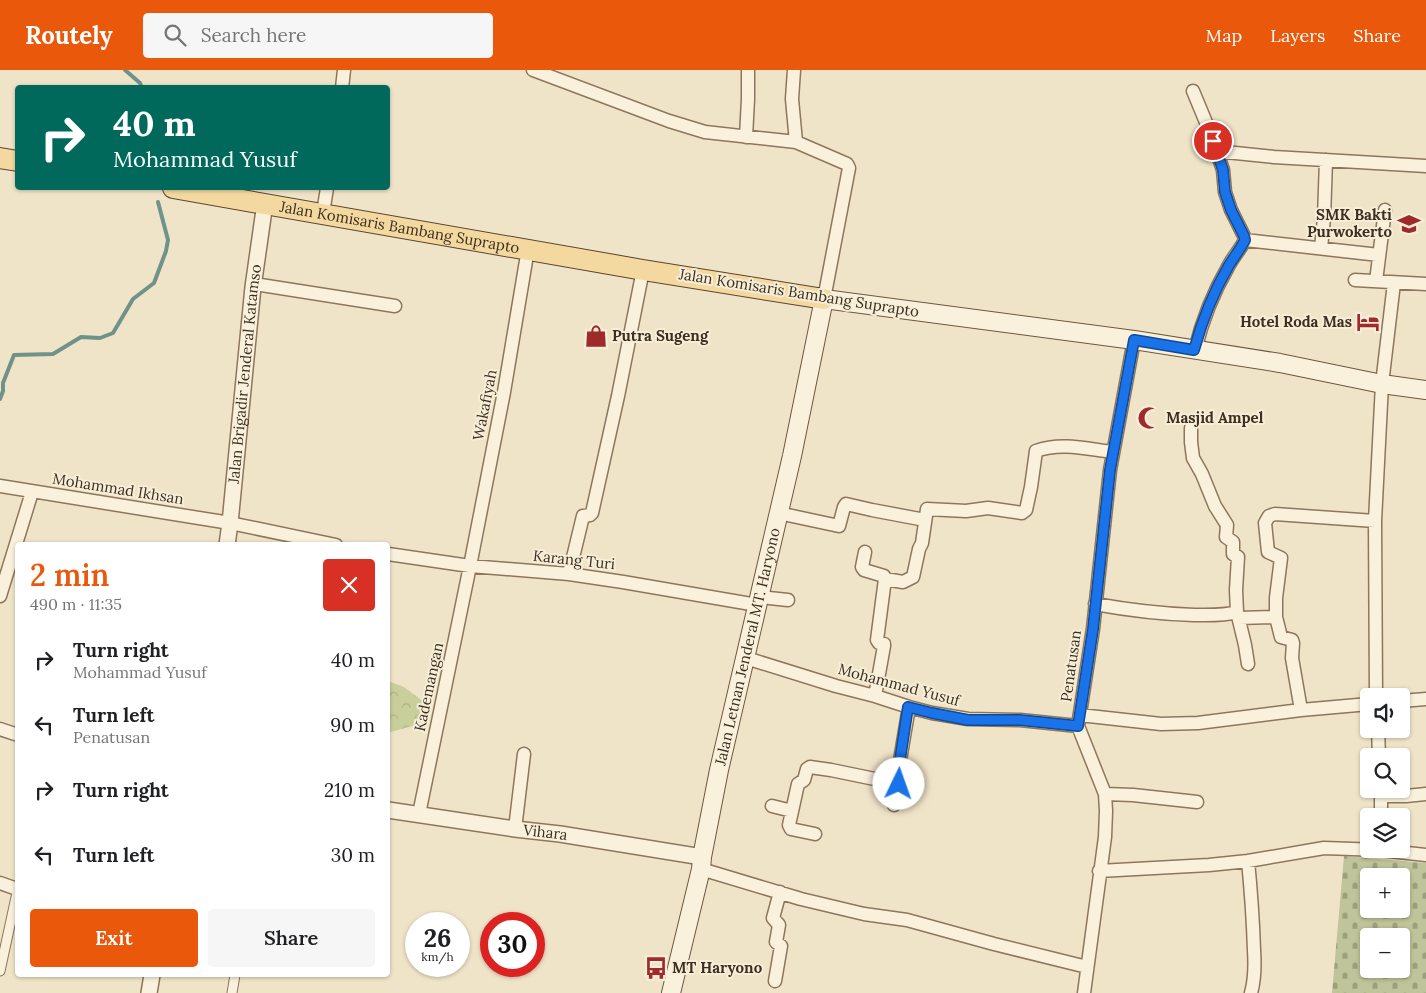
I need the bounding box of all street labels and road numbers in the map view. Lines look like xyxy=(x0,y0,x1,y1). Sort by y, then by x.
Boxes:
street label: Jalan Komisaris Bambang Suprapto xyxy=(277,197,521,257)
street label: Jalan Brigadir Jenderal Katamso xyxy=(224,263,265,485)
street label: Jalan Komisaris Bambang Suprapto xyxy=(677,264,921,321)
street label: Wakafiyah xyxy=(468,368,501,442)
street label: Mohammad Ikhsan xyxy=(51,469,185,508)
street label: Jalan Letnan Jenderal MT. Haryono xyxy=(710,526,784,768)
street label: Karang Turi xyxy=(532,546,616,573)
street label: Penatusan xyxy=(1056,629,1085,703)
street label: Kademangan xyxy=(410,641,447,733)
street label: Mohammad Yusuf xyxy=(836,659,963,710)
street label: Vihara xyxy=(521,820,569,844)

